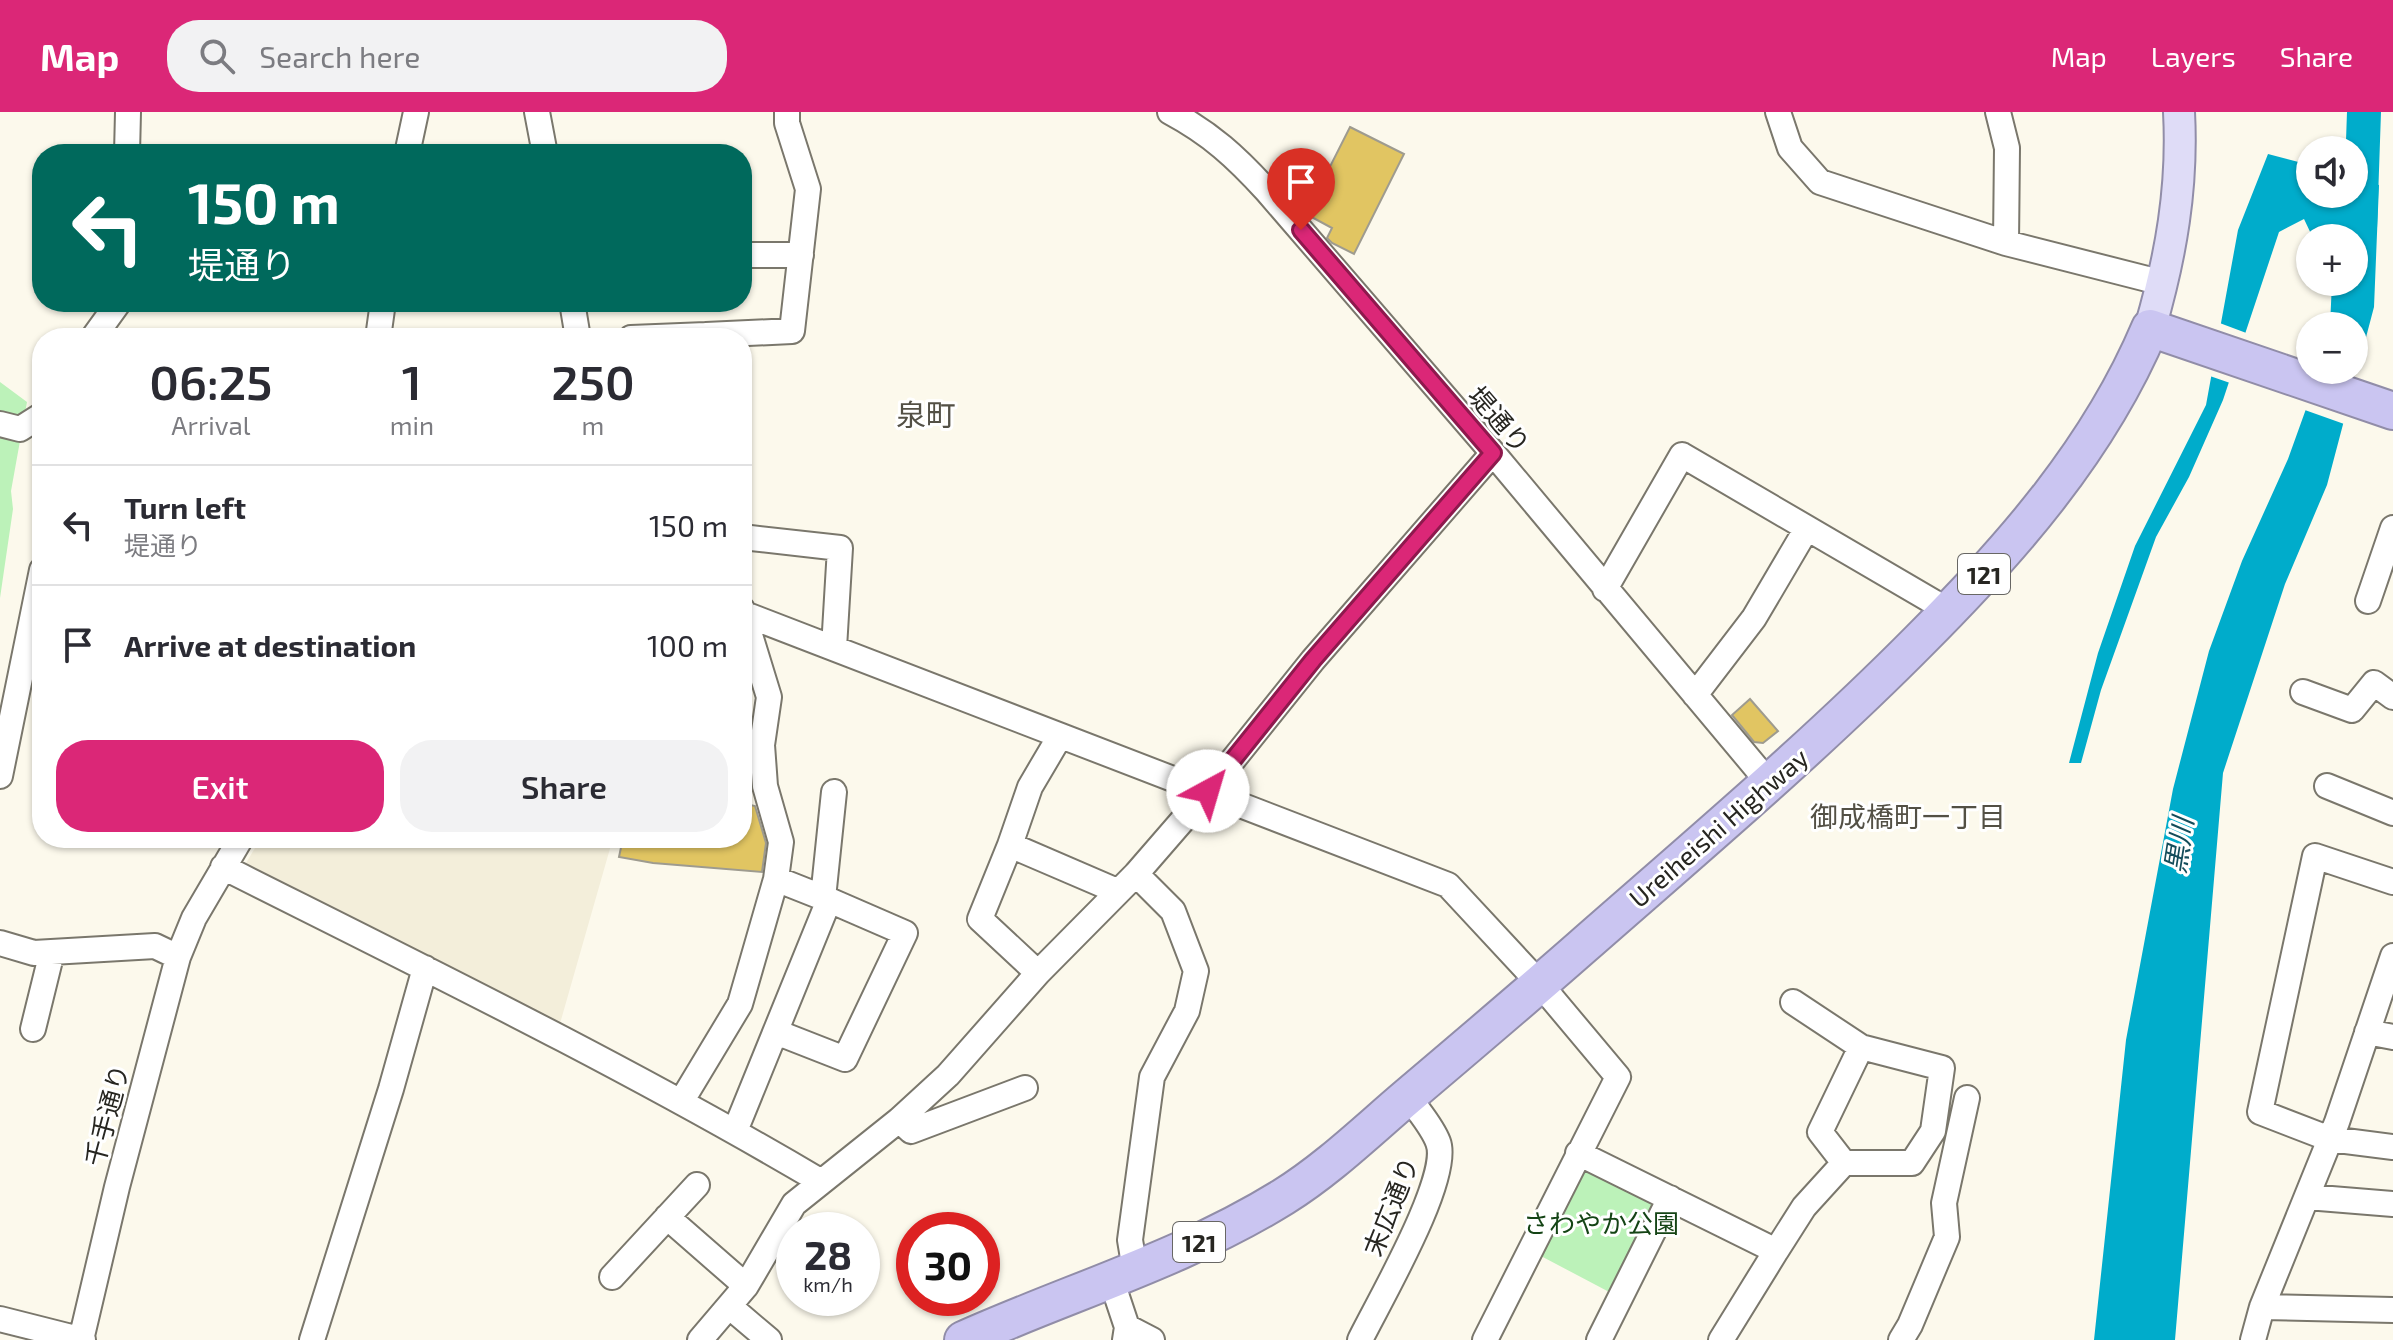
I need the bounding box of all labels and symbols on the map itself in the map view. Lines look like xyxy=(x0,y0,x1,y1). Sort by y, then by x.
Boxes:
pin xyxy=(1267,148,1335,230)
street label: 堤通り xyxy=(1463,379,1537,459)
district label: 泉町 xyxy=(896,396,956,432)
road number: 121 xyxy=(1958,554,2010,594)
street label: Ureiheishi Highway xyxy=(1622,741,1814,913)
position arrow xyxy=(1166,749,1250,833)
district label: 御成橋町一丁目 xyxy=(1810,799,2006,833)
water label: 黒川 xyxy=(2157,812,2200,875)
street label: 千手通り xyxy=(78,1061,134,1169)
street label: 末広通り xyxy=(1356,1152,1424,1260)
park label: さわやか公園 xyxy=(1523,1207,1679,1238)
speed limit sign: 30 xyxy=(896,1212,1000,1316)
road number: 121 xyxy=(1173,1222,1225,1262)

